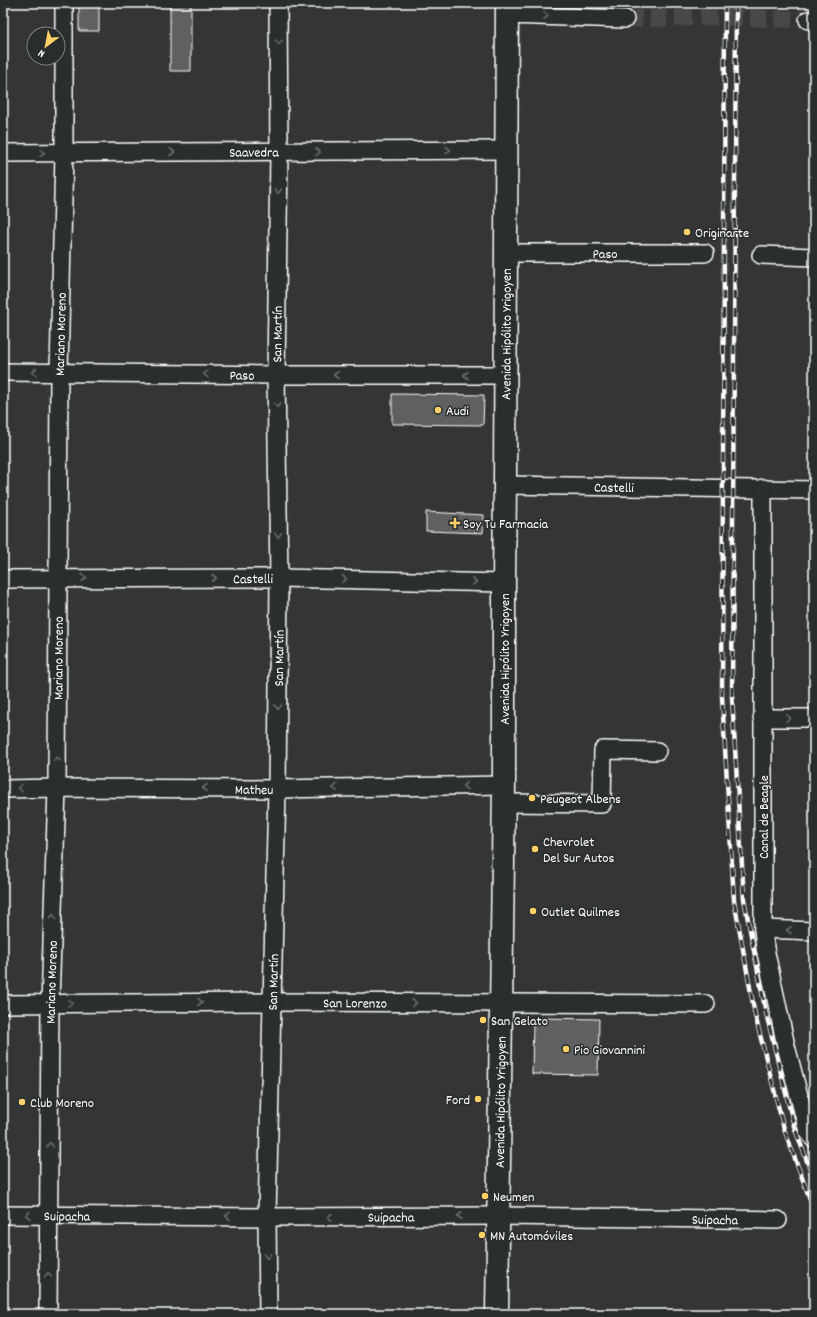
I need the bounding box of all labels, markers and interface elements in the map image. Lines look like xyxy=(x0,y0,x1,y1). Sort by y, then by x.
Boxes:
one-way arrow xyxy=(543,12,549,20)
north arrow xyxy=(26,26,66,66)
one-way arrow xyxy=(274,39,283,45)
text: N xyxy=(35,44,48,61)
street label: Saavedra xyxy=(229,143,279,164)
one-way arrow xyxy=(445,146,451,154)
one-way arrow xyxy=(169,148,175,156)
one-way arrow xyxy=(315,148,321,156)
one-way arrow xyxy=(39,149,45,157)
one-way arrow xyxy=(274,188,282,194)
place label: Originarte xyxy=(695,224,749,244)
marker: Originarte xyxy=(682,227,692,237)
street label: Paso xyxy=(592,245,618,265)
street label: Avenida Hipólito Yrigoyen xyxy=(497,268,518,400)
street label: Mariano Moreno xyxy=(51,292,73,376)
street label: San Martín xyxy=(268,306,289,363)
street label: Paso xyxy=(229,366,255,387)
one-way arrow xyxy=(31,368,37,376)
one-way arrow xyxy=(203,370,209,378)
one-way arrow xyxy=(333,371,339,379)
one-way arrow xyxy=(463,371,469,379)
one-way arrow xyxy=(273,402,281,408)
place label: Audi xyxy=(446,402,469,422)
marker: Audi xyxy=(433,405,443,415)
street label: Castelli xyxy=(594,478,635,499)
place label: Soy Tu Farmacia xyxy=(463,515,548,535)
marker: Soy Tu Farmacia xyxy=(450,518,460,528)
one-way arrow xyxy=(274,532,282,538)
street label: Castelli xyxy=(233,570,273,590)
one-way arrow xyxy=(81,574,87,582)
one-way arrow xyxy=(211,574,217,582)
one-way arrow xyxy=(341,575,347,584)
one-way arrow xyxy=(471,578,477,586)
street label: Avenida Hipólito Yrigoyen xyxy=(496,593,516,725)
street label: Mariano Moreno xyxy=(49,616,70,700)
street label: San Martín xyxy=(270,630,291,687)
one-way arrow xyxy=(274,704,282,710)
one-way arrow xyxy=(785,714,791,722)
one-way arrow xyxy=(53,756,61,762)
street label: Canal de Beagle xyxy=(755,775,775,859)
street label: Matheu xyxy=(235,781,273,801)
one-way arrow xyxy=(462,781,468,790)
one-way arrow xyxy=(17,784,23,792)
one-way arrow xyxy=(202,784,208,793)
one-way arrow xyxy=(332,784,338,792)
place label: Peugeot Albens xyxy=(540,790,621,810)
marker: Peugeot Albens xyxy=(527,793,537,803)
place label: Chevrolet Del Sur Autos xyxy=(543,833,615,869)
marker: Chevrolet Del Sur Autos xyxy=(530,844,540,854)
place label: Outlet Quilmes xyxy=(541,903,620,923)
marker: Outlet Quilmes xyxy=(528,906,538,916)
one-way arrow xyxy=(49,914,57,920)
one-way arrow xyxy=(786,926,792,934)
street label: Mariano Moreno xyxy=(42,940,64,1024)
street label: San Martín xyxy=(264,954,285,1011)
street label: San Lorenzo xyxy=(323,994,387,1015)
one-way arrow xyxy=(197,998,203,1007)
one-way arrow xyxy=(411,998,417,1007)
one-way arrow xyxy=(67,999,73,1007)
place label: San Gelato xyxy=(491,1012,548,1032)
marker: San Gelato xyxy=(478,1015,488,1025)
street label: Avenida Hipólito Yrigoyen xyxy=(491,1036,513,1168)
place label: Pio Giovannini xyxy=(574,1041,646,1061)
marker: Pio Giovannini xyxy=(561,1044,571,1054)
place label: Ford xyxy=(446,1091,470,1111)
place label: Club Moreno xyxy=(30,1094,94,1114)
marker: Ford xyxy=(473,1094,483,1104)
marker: Club Moreno xyxy=(17,1097,27,1107)
one-way arrow xyxy=(46,1142,54,1148)
place label: Neumen xyxy=(493,1188,534,1208)
marker: Neumen xyxy=(480,1191,490,1201)
street label: Suipacha xyxy=(44,1207,91,1228)
street label: Suipacha xyxy=(368,1208,415,1229)
one-way arrow xyxy=(25,1211,31,1219)
street label: Suipacha xyxy=(692,1211,739,1231)
one-way arrow xyxy=(225,1212,231,1221)
one-way arrow xyxy=(457,1212,463,1220)
one-way arrow xyxy=(327,1213,333,1221)
place label: MN Automóviles xyxy=(490,1227,573,1247)
marker: MN Automóviles xyxy=(477,1230,487,1240)
one-way arrow xyxy=(263,1253,271,1259)
one-way arrow xyxy=(44,1272,53,1278)

